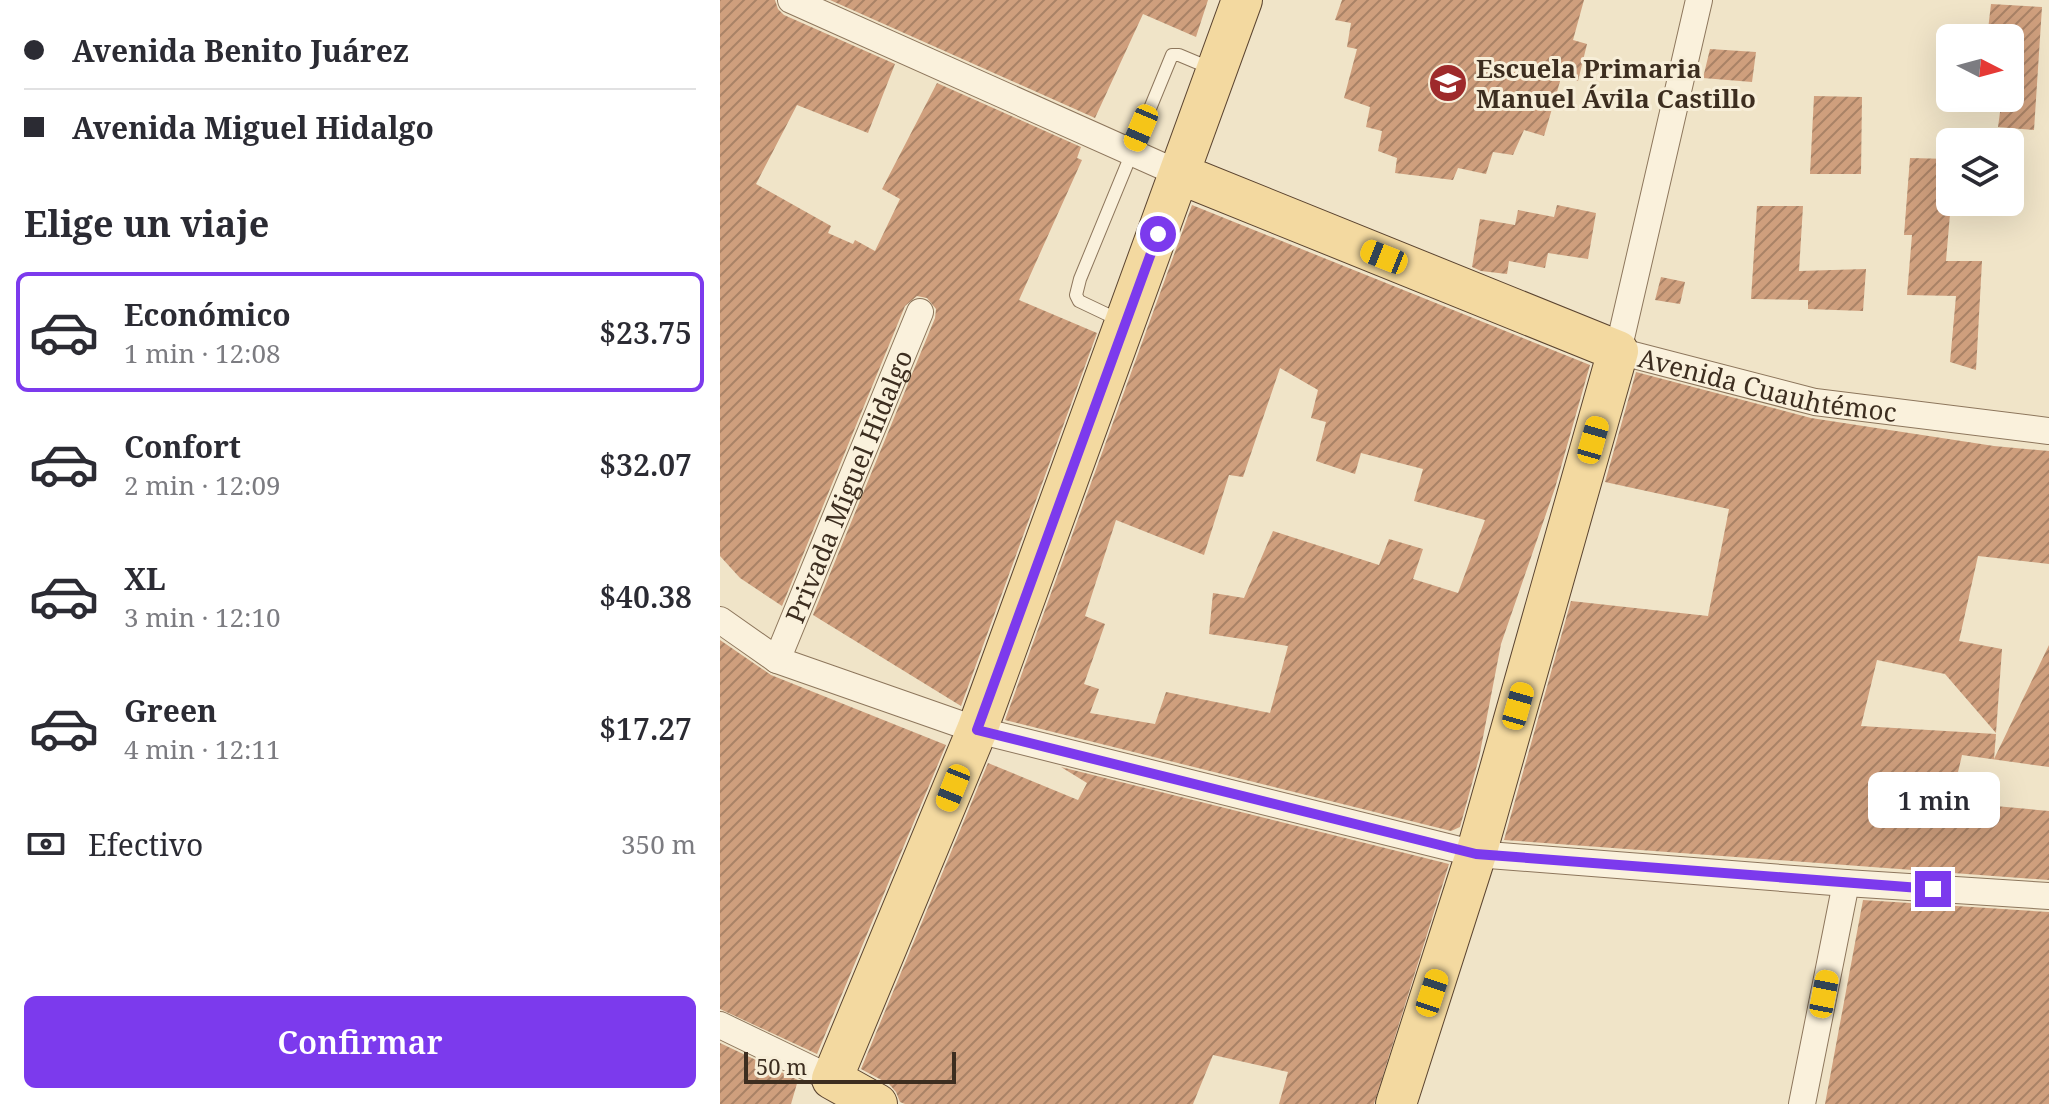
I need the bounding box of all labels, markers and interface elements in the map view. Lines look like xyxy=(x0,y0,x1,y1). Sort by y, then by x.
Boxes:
north arrow xyxy=(1936,24,2024,112)
map controls xyxy=(1936,24,2024,216)
text: Avenida Benito Juárez xyxy=(72,30,409,71)
place label: Escuela Primaria Manuel Ávila Castillo xyxy=(1476,50,1756,116)
school or university icon: Escuela Primaria Manuel Ávila Castillo xyxy=(1427,62,1469,104)
car xyxy=(1121,101,1161,155)
text: Avenida Miguel Hidalgo xyxy=(72,107,434,148)
button: layers xyxy=(1936,128,2024,216)
text: Elige un viaje xyxy=(24,199,269,248)
route start xyxy=(1140,216,1176,252)
car xyxy=(1357,237,1411,277)
text: Económico xyxy=(124,294,291,335)
icon: car xyxy=(28,296,100,368)
text: $23.75 xyxy=(599,312,692,353)
text: 1 min · 12:08 xyxy=(124,335,281,371)
street label: Avenida Cuauhtémoc xyxy=(1635,339,1899,430)
street label: Privada Miguel Hidalgo xyxy=(776,344,921,628)
car xyxy=(1575,414,1611,466)
text: Confort xyxy=(124,426,241,467)
icon: car xyxy=(28,428,100,500)
text: $32.07 xyxy=(599,444,692,485)
text: 2 min · 12:09 xyxy=(124,467,281,503)
text: XL xyxy=(124,558,166,599)
icon: car xyxy=(28,560,100,632)
text: $40.38 xyxy=(599,576,692,617)
text: 3 min · 12:10 xyxy=(124,599,281,635)
car xyxy=(1500,680,1536,732)
text: Green xyxy=(124,690,217,731)
icon: car xyxy=(28,692,100,764)
text: $17.27 xyxy=(599,708,692,749)
text: 4 min · 12:11 xyxy=(124,731,281,767)
car xyxy=(933,761,973,815)
callout: 1 min xyxy=(1867,773,1999,829)
text: 1 min xyxy=(1898,782,1970,818)
icon: cash xyxy=(24,822,68,866)
text: Efectivo xyxy=(88,824,203,865)
text: 350 m xyxy=(621,826,696,862)
route end xyxy=(1915,871,1951,907)
car xyxy=(1413,966,1451,1020)
car xyxy=(1808,968,1840,1020)
button: Confirmar xyxy=(24,996,696,1088)
scale bar xyxy=(744,1048,956,1084)
text: 50 m xyxy=(756,1051,807,1081)

